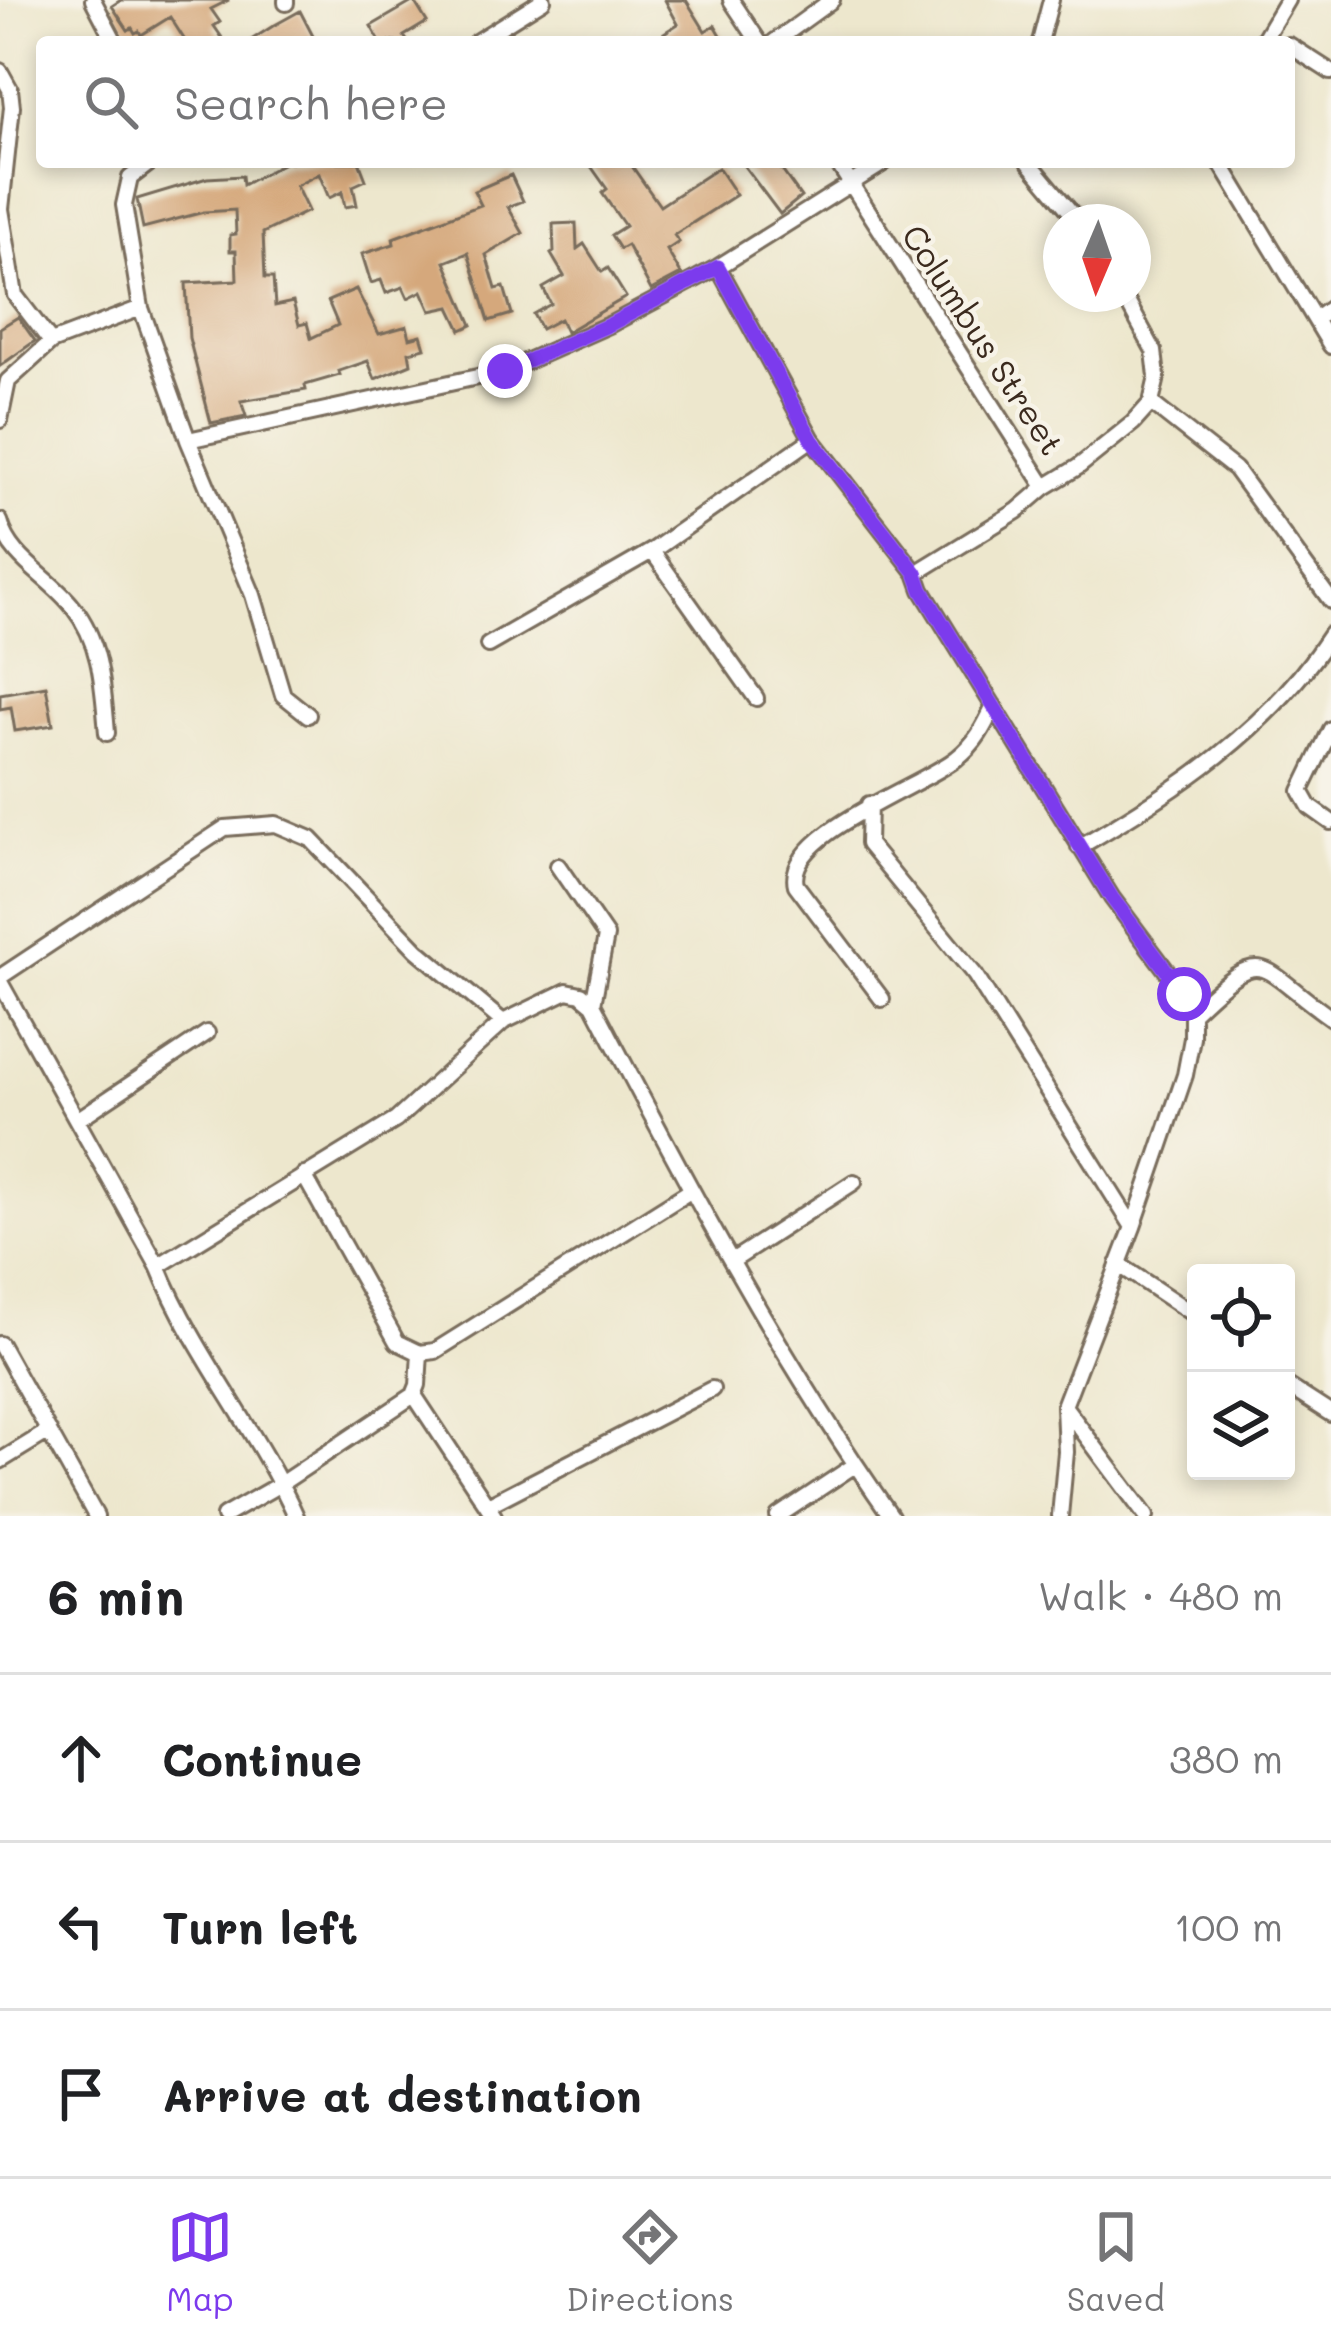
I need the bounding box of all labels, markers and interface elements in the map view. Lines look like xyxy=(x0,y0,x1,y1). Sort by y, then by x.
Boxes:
search box xyxy=(36,36,1295,168)
icon: search xyxy=(78,69,144,135)
text: Search here xyxy=(174,73,448,131)
north arrow xyxy=(1043,204,1151,312)
street label: Columbus Street xyxy=(894,216,1075,463)
route end xyxy=(478,344,532,398)
route start xyxy=(1157,967,1211,1021)
map controls xyxy=(1187,1264,1295,1480)
button: locate xyxy=(1187,1264,1295,1372)
button: layers xyxy=(1187,1372,1295,1480)
text: 6 min xyxy=(48,1561,184,1628)
text: Walk · 480 m xyxy=(1038,1569,1283,1620)
icon: ahead xyxy=(48,1725,114,1791)
text: Continue xyxy=(162,1729,362,1787)
text: 380 m xyxy=(1169,1732,1283,1783)
icon: left xyxy=(48,1893,114,1959)
text: Turn left xyxy=(162,1897,358,1955)
text: 100 m xyxy=(1174,1900,1283,1951)
icon: arrive xyxy=(48,2061,114,2127)
text: Arrive at destination xyxy=(162,2065,642,2123)
tab: Map xyxy=(166,2204,234,2319)
tab: Directions xyxy=(566,2204,734,2319)
tab: Saved xyxy=(1067,2204,1165,2319)

